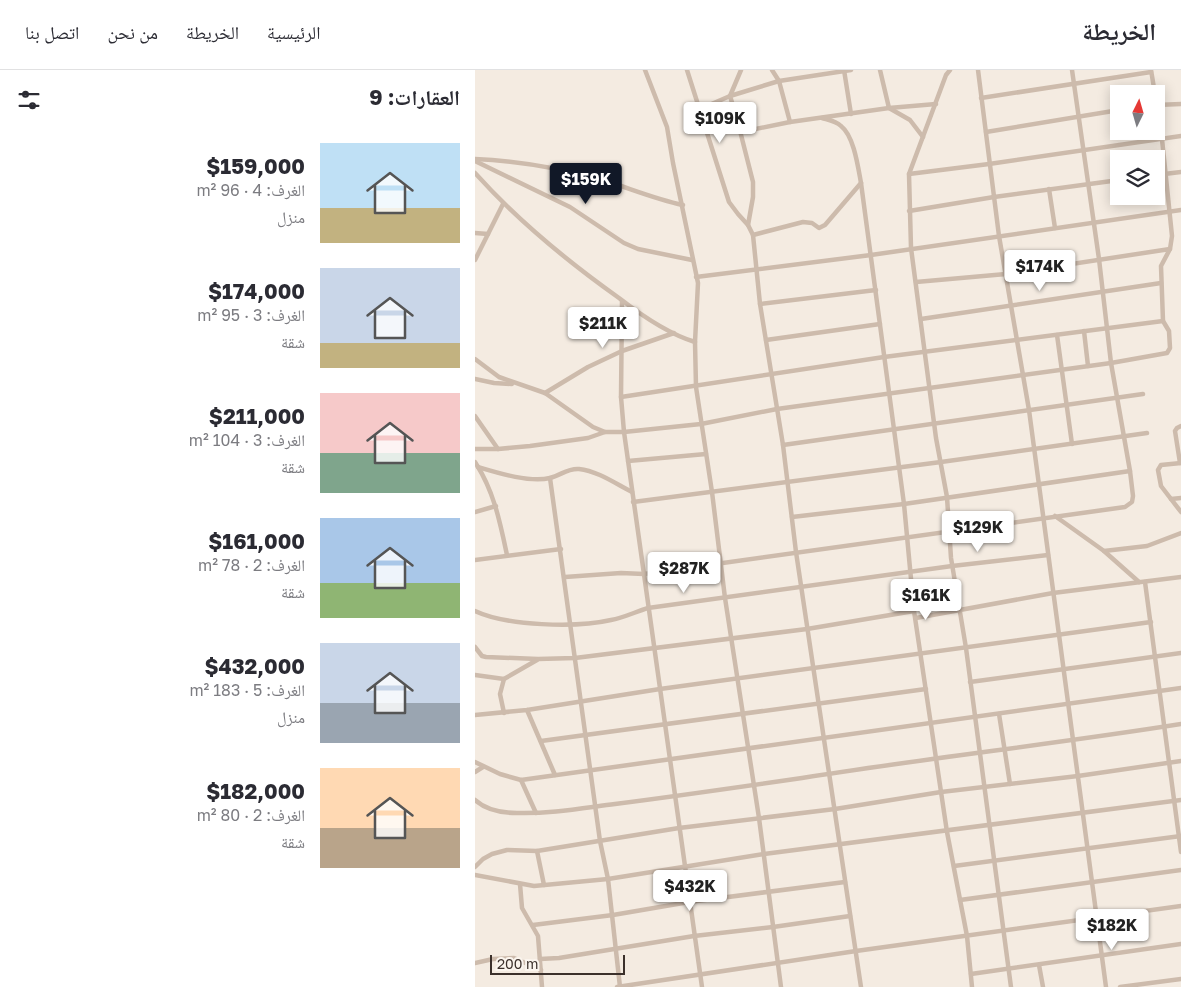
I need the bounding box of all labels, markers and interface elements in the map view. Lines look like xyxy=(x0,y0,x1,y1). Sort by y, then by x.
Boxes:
text: الخريطة xyxy=(1082,16,1156,45)
text: اتصل بنا xyxy=(25,21,79,43)
text: من نحن xyxy=(107,21,158,43)
text: الخريطة xyxy=(186,21,239,43)
text: الرئيسية xyxy=(267,21,320,43)
text: العقارات: 9 xyxy=(369,84,460,110)
north arrow xyxy=(1110,85,1165,140)
map controls xyxy=(1110,85,1165,205)
icon: filters xyxy=(15,86,43,114)
pin: $109K xyxy=(685,102,755,144)
text: $109K xyxy=(694,108,746,128)
button: layers xyxy=(1110,150,1165,205)
text: $159,000 xyxy=(206,153,305,179)
pin: $159K xyxy=(551,162,621,205)
icon: home xyxy=(360,163,420,223)
text: $159K xyxy=(561,169,611,189)
text: الغرف: 4 · 96 m² xyxy=(196,180,305,200)
text: منزل xyxy=(277,207,305,227)
pin: $174K xyxy=(1005,250,1075,292)
text: $174K xyxy=(1015,256,1065,276)
text: $174,000 xyxy=(208,278,305,304)
icon: home xyxy=(360,288,420,348)
text: الغرف: 3 · 95 m² xyxy=(197,305,305,325)
pin: $211K xyxy=(568,306,638,349)
text: $211K xyxy=(579,313,627,333)
text: شقة xyxy=(281,332,305,352)
text: $211,000 xyxy=(209,403,305,429)
icon: home xyxy=(360,413,420,473)
text: الغرف: 3 · 104 m² xyxy=(189,430,305,450)
text: شقة xyxy=(281,457,305,477)
pin: $129K xyxy=(943,510,1013,553)
text: $129K xyxy=(953,517,1003,537)
text: $161,000 xyxy=(208,528,305,554)
icon: home xyxy=(360,538,420,598)
pin: $287K xyxy=(649,552,719,594)
text: الغرف: 2 · 78 m² xyxy=(198,555,305,575)
text: $287K xyxy=(658,558,710,578)
pin: $161K xyxy=(891,578,961,621)
text: شقة xyxy=(281,582,305,602)
text: $161K xyxy=(902,585,950,605)
text: $432,000 xyxy=(205,653,305,679)
icon: home xyxy=(360,663,420,723)
text: الغرف: 5 · 183 m² xyxy=(189,680,305,700)
text: منزل xyxy=(277,707,305,727)
text: $182,000 xyxy=(206,778,305,804)
icon: home xyxy=(360,788,420,848)
text: الغرف: 2 · 80 m² xyxy=(197,805,305,825)
text: شقة xyxy=(281,832,305,852)
pin: $432K xyxy=(655,870,725,912)
text: $432K xyxy=(664,876,716,896)
pin: $182K xyxy=(1077,908,1147,951)
text: $182K xyxy=(1087,915,1137,935)
scale bar xyxy=(490,952,625,975)
text: 200 m xyxy=(497,955,538,972)

